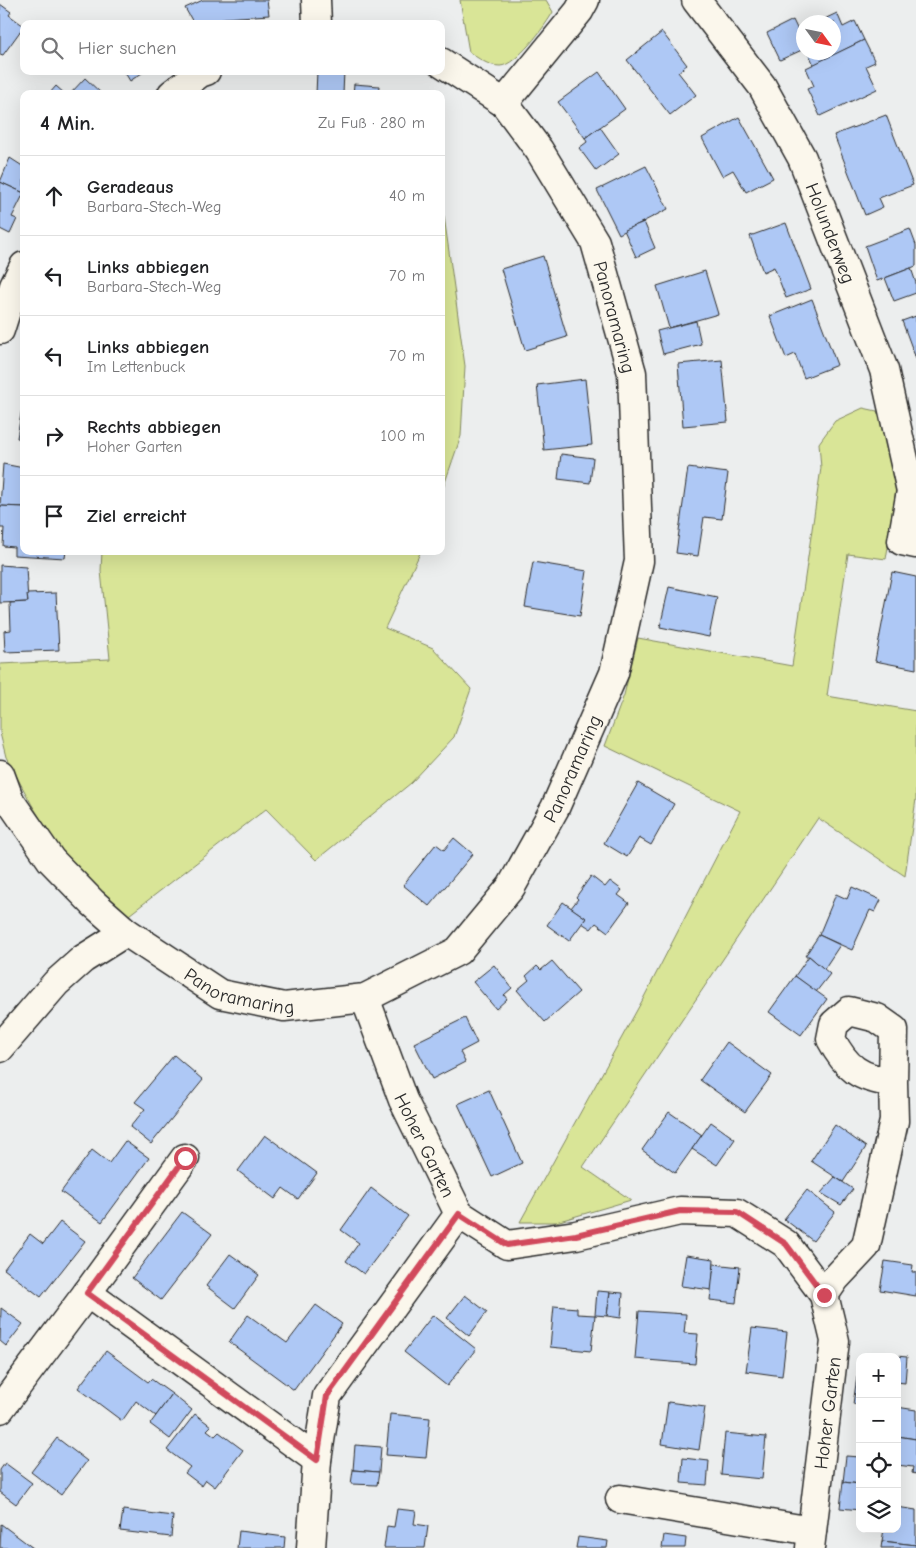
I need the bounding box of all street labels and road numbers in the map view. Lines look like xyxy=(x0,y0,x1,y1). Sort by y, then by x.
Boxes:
street label: Holunderweg xyxy=(801,180,859,287)
street label: Panoramaring xyxy=(589,259,640,376)
street label: Panoramaring xyxy=(539,712,606,826)
street label: Panoramaring xyxy=(180,964,295,1019)
street label: Hoher Garten xyxy=(389,1090,459,1201)
street label: Hoher Garten xyxy=(810,1356,846,1471)

